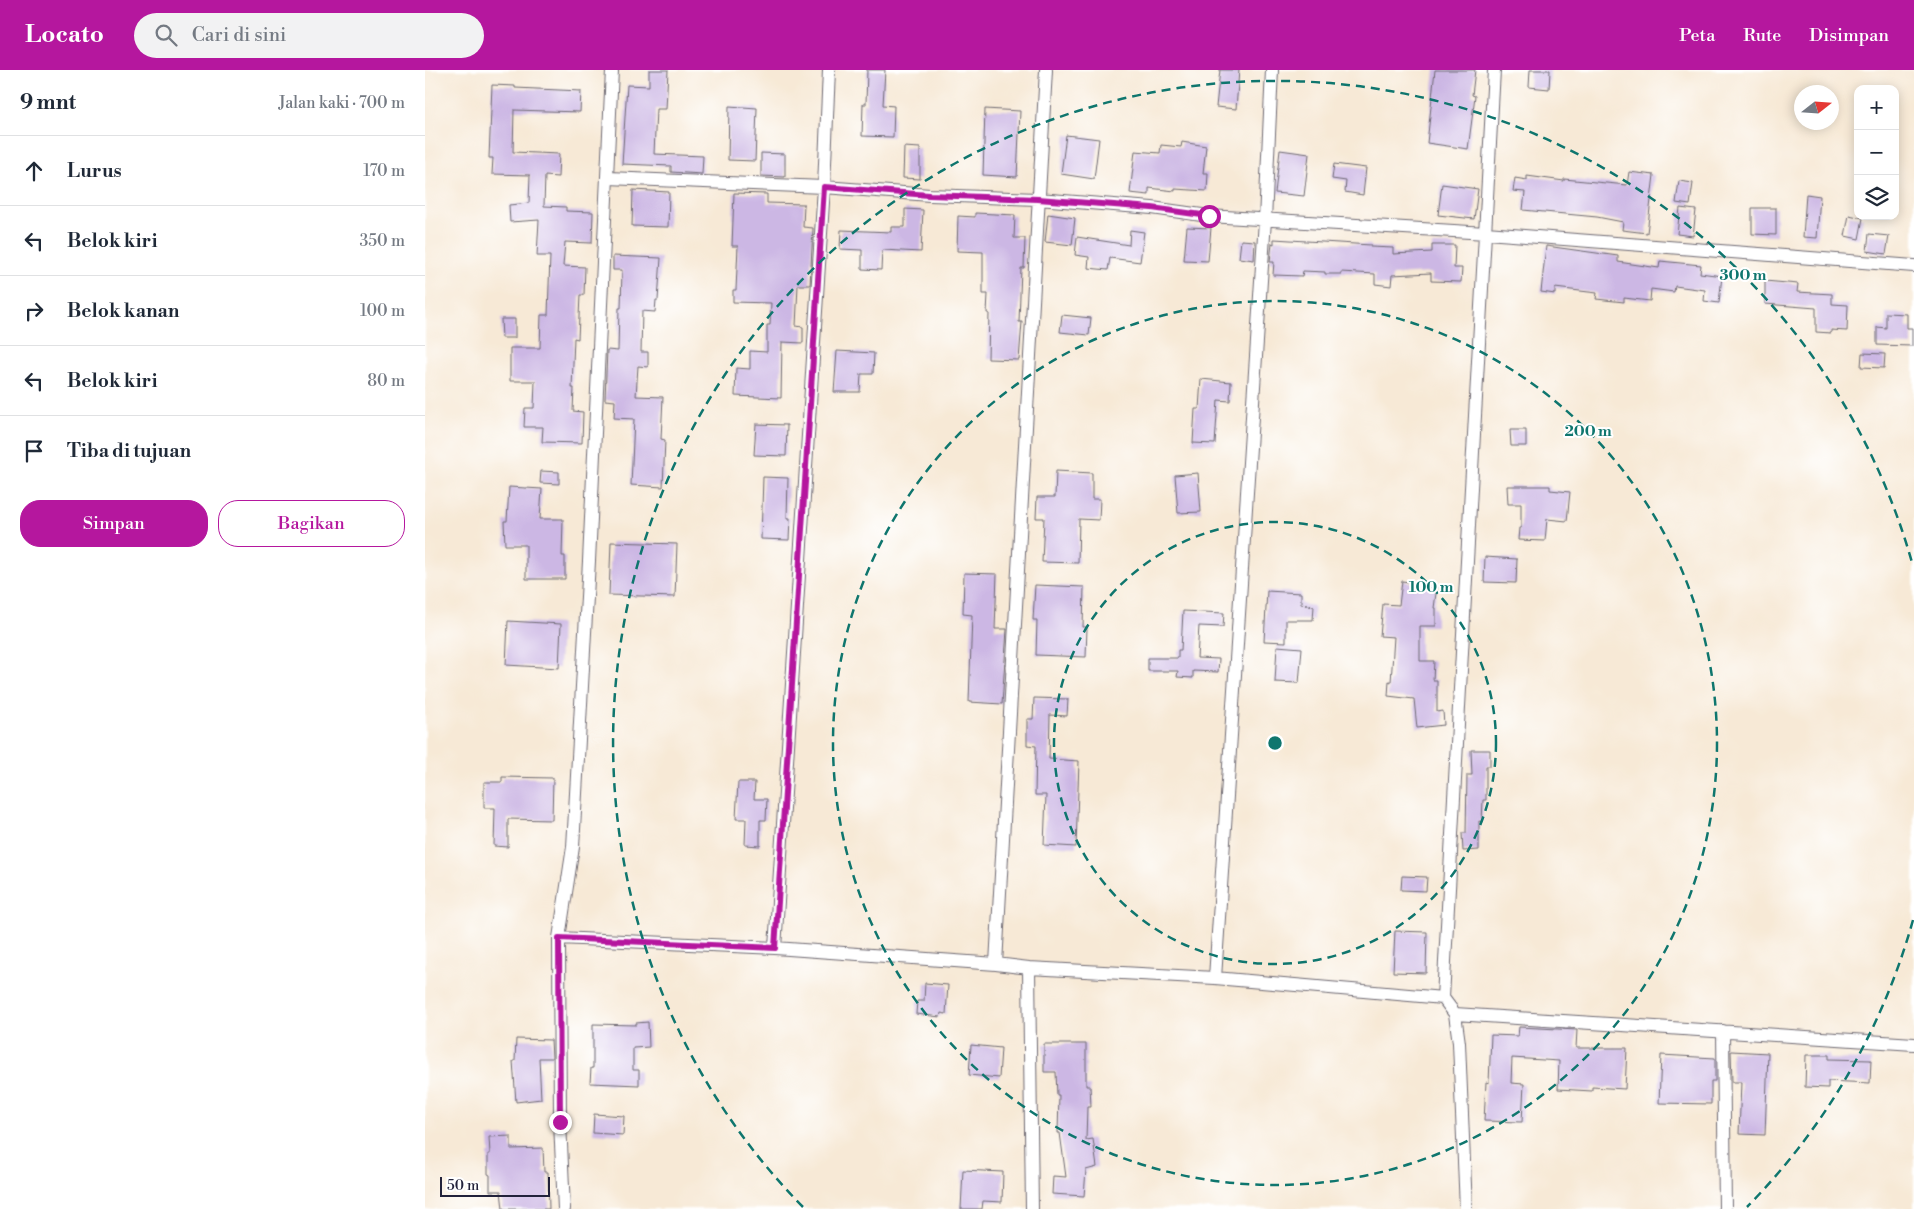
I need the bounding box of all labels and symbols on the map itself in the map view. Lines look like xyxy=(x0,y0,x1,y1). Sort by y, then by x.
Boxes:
north arrow xyxy=(1794,85,1839,130)
route start xyxy=(1198,205,1221,228)
text: 300 m xyxy=(1720,266,1767,285)
text: 200 m xyxy=(1564,422,1612,441)
text: 100 m xyxy=(1409,578,1454,597)
centre of rings xyxy=(1266,734,1284,752)
route end xyxy=(549,1111,572,1134)
scale bar xyxy=(440,1174,550,1197)

